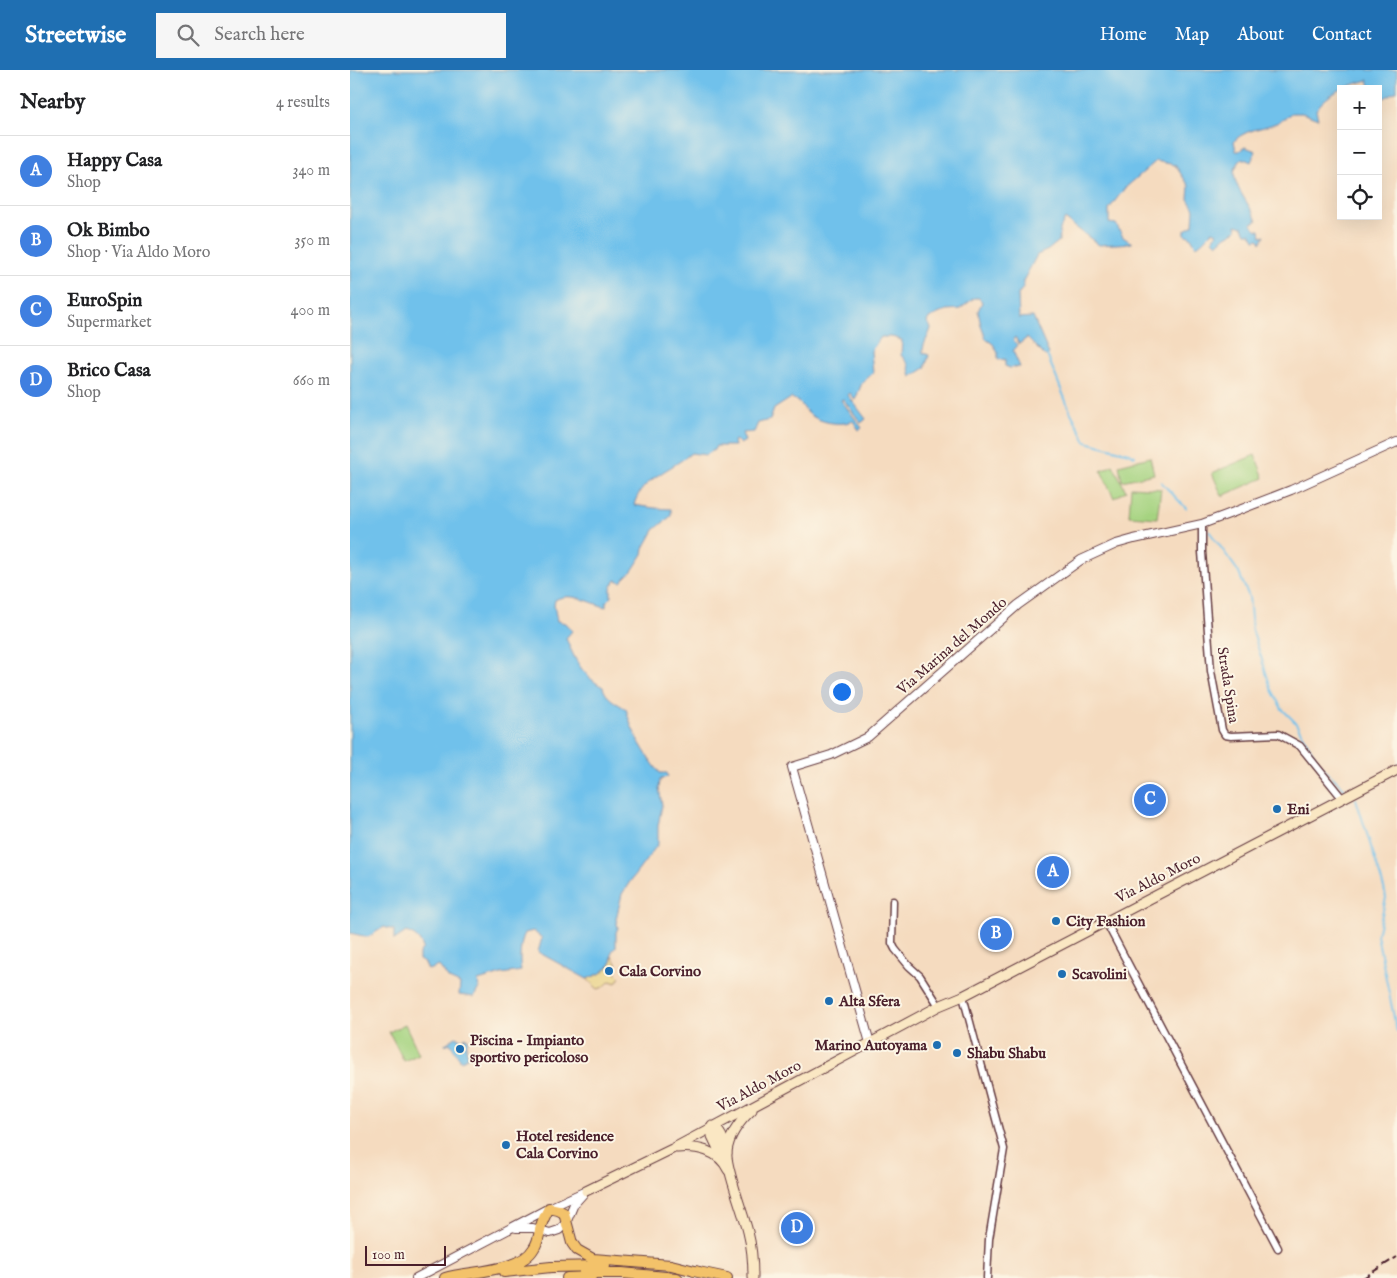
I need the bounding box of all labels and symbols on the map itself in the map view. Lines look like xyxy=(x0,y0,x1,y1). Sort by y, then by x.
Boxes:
street label: Via Marina del Mondo xyxy=(892,593,1011,700)
street label: Strada Spina xyxy=(1213,646,1243,725)
your location xyxy=(829,679,855,705)
pin: C xyxy=(1134,781,1166,819)
place label: Eni xyxy=(1287,800,1309,819)
marker: Eni xyxy=(1271,803,1283,815)
street label: Via Aldo Moro xyxy=(1111,848,1204,908)
pin: A xyxy=(1037,853,1069,891)
place label: City Fashion xyxy=(1066,912,1145,931)
pin: B xyxy=(980,915,1012,953)
marker: City Fashion xyxy=(1050,915,1062,927)
place label: Cala Corvino xyxy=(619,962,701,981)
marker: Cala Corvino xyxy=(603,965,615,977)
place label: Scavolini xyxy=(1072,965,1127,984)
marker: Scavolini xyxy=(1056,968,1068,980)
place label: Alta Sfera xyxy=(838,992,901,1011)
marker: Alta Sfera xyxy=(823,995,835,1007)
place label: Piscina - Impianto sportivo pericoloso xyxy=(470,1031,588,1067)
place label: Marino Autoyama xyxy=(815,1036,928,1055)
marker: Marino Autoyama xyxy=(931,1039,943,1051)
marker: Piscina - Impianto sportivo pericoloso xyxy=(454,1043,466,1055)
place label: Shabu Shabu xyxy=(967,1044,1046,1063)
marker: Shabu Shabu xyxy=(951,1047,963,1059)
street label: Via Aldo Moro xyxy=(713,1056,804,1117)
place label: Hotel residence Cala Corvino xyxy=(516,1127,614,1163)
marker: Hotel residence Cala Corvino xyxy=(500,1139,512,1151)
pin: D xyxy=(781,1209,813,1247)
scale bar xyxy=(365,1243,446,1266)

